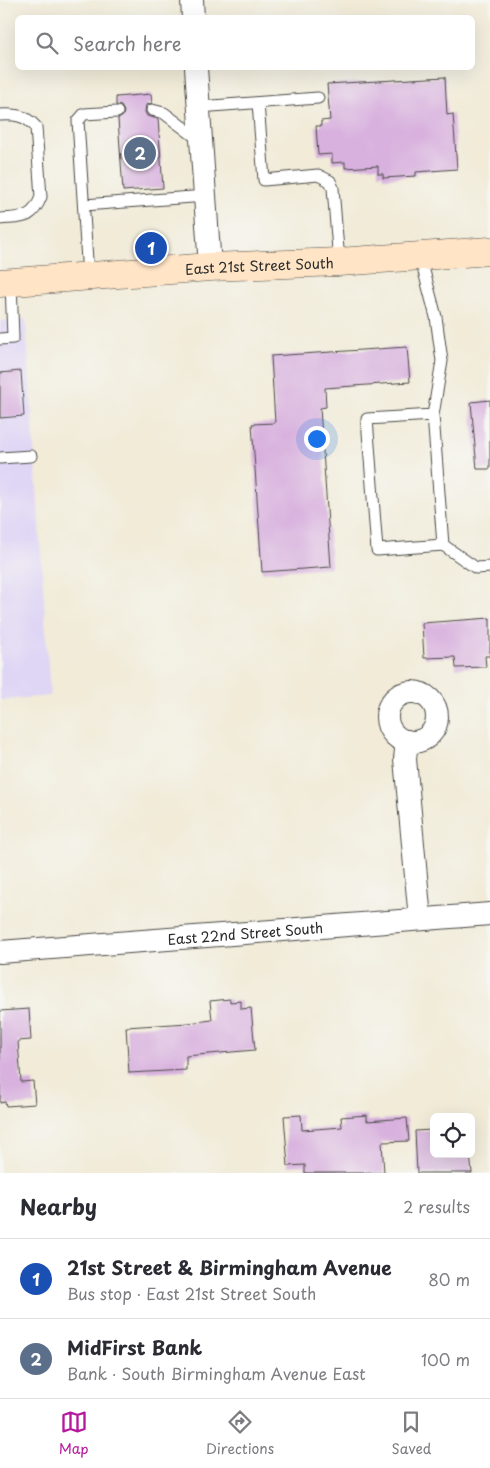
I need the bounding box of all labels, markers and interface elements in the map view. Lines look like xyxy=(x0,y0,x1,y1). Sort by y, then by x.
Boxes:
search box xyxy=(15,15,475,70)
icon: search xyxy=(33,29,61,57)
text: Search here xyxy=(73,29,182,57)
pin: 2 xyxy=(124,134,156,172)
pin: 1 xyxy=(135,229,167,267)
street label: East 21st Street South xyxy=(184,252,334,279)
your location xyxy=(304,426,330,452)
street label: East 22nd Street South xyxy=(167,916,324,949)
map controls xyxy=(430,1113,475,1158)
button: locate xyxy=(430,1113,475,1158)
text: Nearby xyxy=(20,1190,97,1222)
text: 2 results xyxy=(403,1194,470,1218)
text: 21st Street & Birmingham Avenue xyxy=(67,1253,392,1281)
text: 1 xyxy=(32,1267,40,1291)
text: 80 m xyxy=(428,1267,470,1291)
text: Bus stop · East 21st Street South xyxy=(67,1281,316,1305)
text: MidFirst Bank xyxy=(67,1333,202,1361)
text: 2 xyxy=(30,1347,42,1371)
text: 100 m xyxy=(421,1347,470,1371)
text: Bank · South Birmingham Avenue East xyxy=(67,1361,366,1385)
tab: Map xyxy=(59,1408,89,1459)
tab: Directions xyxy=(206,1408,274,1459)
tab: Saved xyxy=(392,1408,431,1459)

